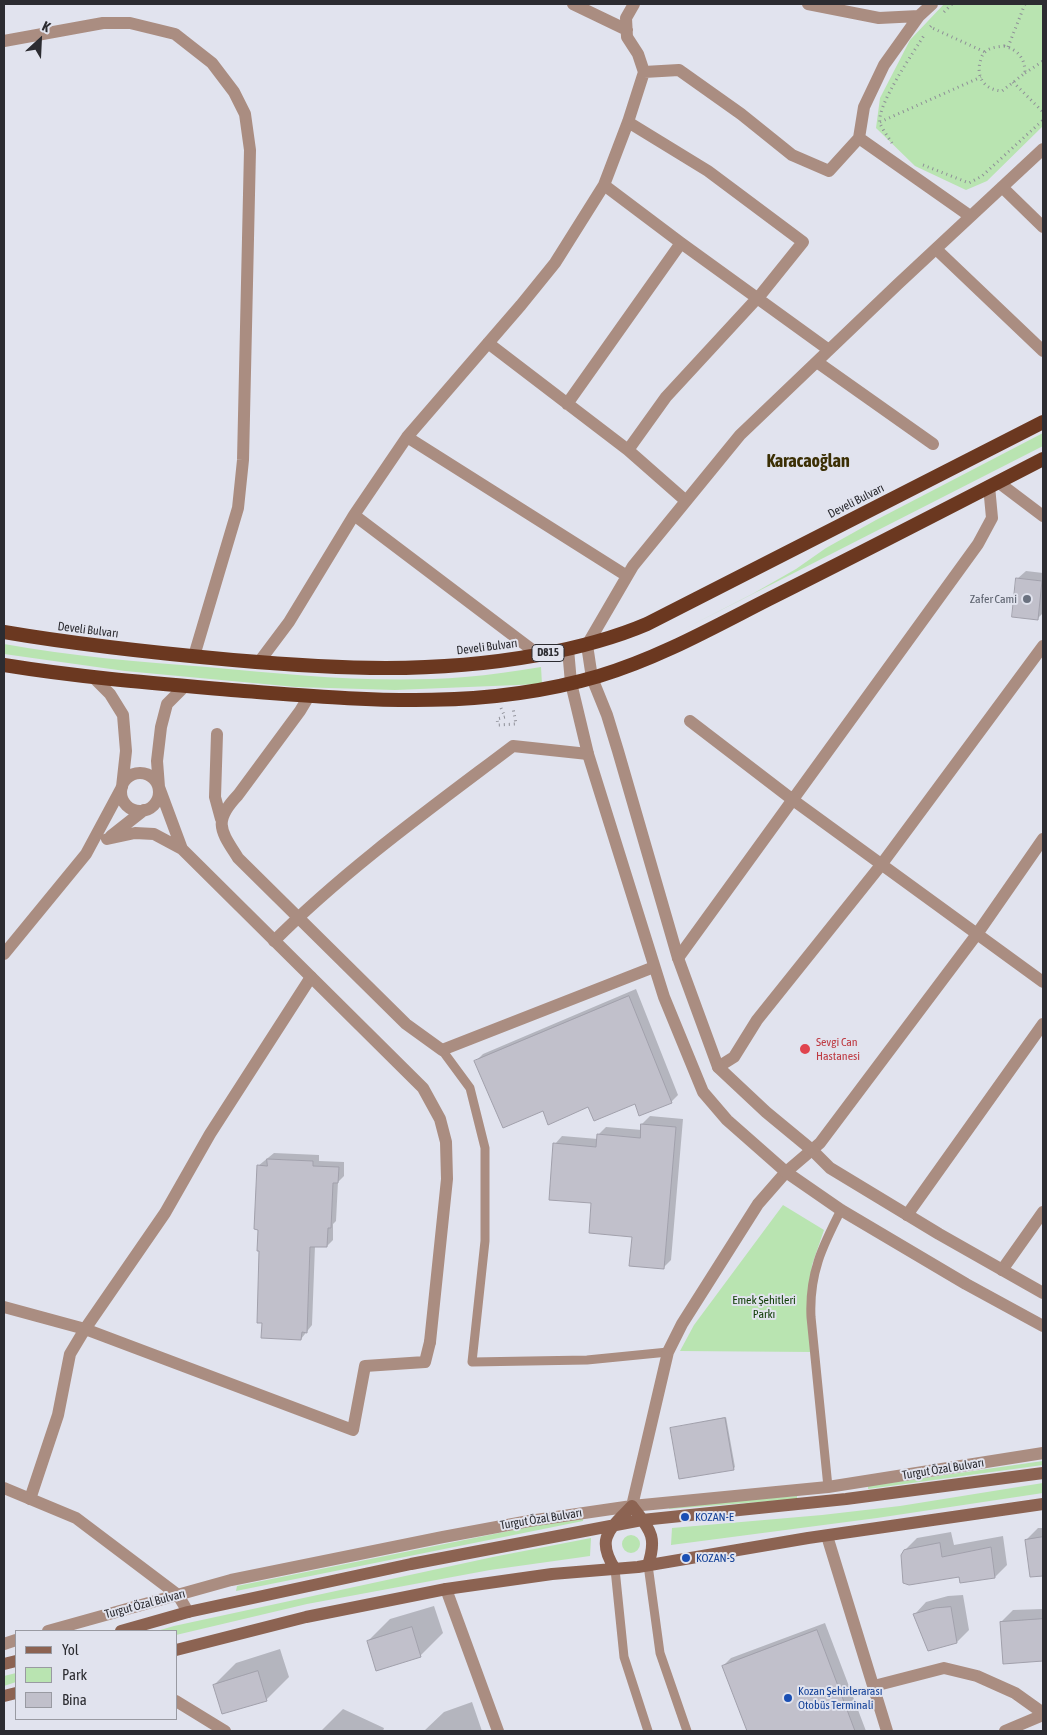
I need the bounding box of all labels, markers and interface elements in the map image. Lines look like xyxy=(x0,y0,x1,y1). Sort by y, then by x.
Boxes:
north arrow xyxy=(15,15,65,65)
text: K xyxy=(40,18,53,35)
district label: Karacaoğlan xyxy=(766,450,850,472)
street label: Develi Bulvarı xyxy=(825,481,887,521)
place label: Zafer Cami xyxy=(970,592,1017,606)
marker: Zafer Cami xyxy=(1021,593,1033,605)
street label: Develi Bulvarı xyxy=(57,619,119,641)
street label: Develi Bulvarı xyxy=(456,636,518,658)
road number: D815 xyxy=(532,644,564,661)
place label: Sevgi Can Hastanesi xyxy=(816,1035,860,1063)
marker: Sevgi Can Hastanesi xyxy=(798,1042,812,1056)
park label: Emek Şehitleri Parkı xyxy=(732,1293,796,1321)
street label: Turgut Özal Bulvarı xyxy=(901,1455,985,1483)
street label: Turgut Özal Bulvarı xyxy=(499,1505,583,1533)
place label: KOZAN-E xyxy=(695,1510,734,1524)
marker: KOZAN-E xyxy=(679,1511,691,1523)
place label: KOZAN-S xyxy=(696,1551,735,1565)
marker: KOZAN-S xyxy=(680,1552,692,1564)
street label: Turgut Özal Bulvarı xyxy=(103,1586,187,1622)
legend xyxy=(15,1630,178,1720)
text: Yol xyxy=(62,1641,79,1658)
text: Park xyxy=(62,1666,87,1683)
place label: Kozan Şehirlerarası Otobüs Terminali xyxy=(798,1684,882,1712)
text: Bina xyxy=(62,1691,87,1708)
marker: Kozan Şehirlerarası Otobüs Terminali xyxy=(782,1692,794,1704)

